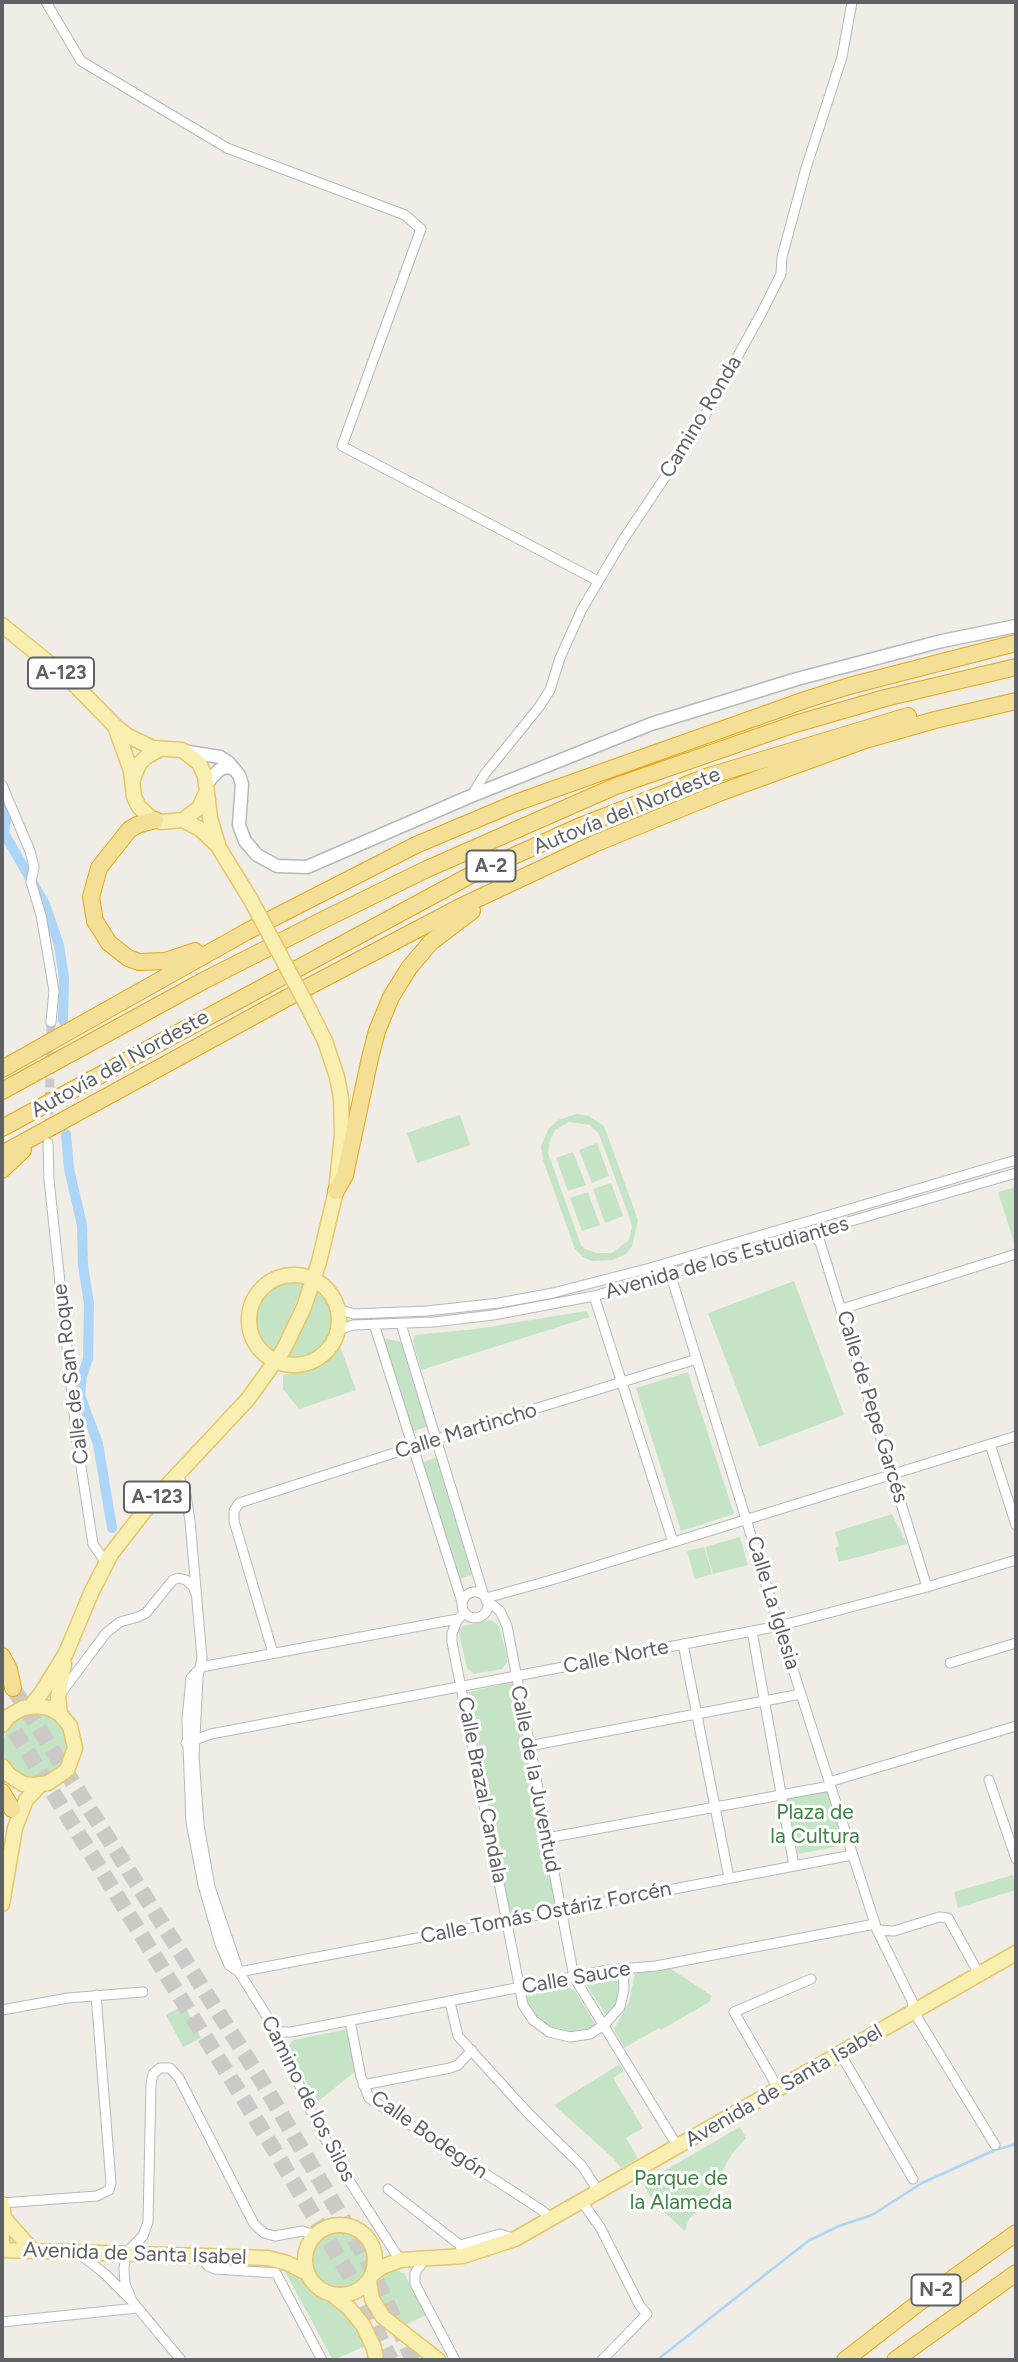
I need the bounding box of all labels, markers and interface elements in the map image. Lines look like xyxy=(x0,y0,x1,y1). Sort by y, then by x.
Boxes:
street label: Camino Ronda xyxy=(655,351,747,483)
road number: A-123 xyxy=(28,658,94,688)
street label: Autovía del Nordeste xyxy=(530,762,724,860)
road number: A-2 xyxy=(466,850,516,881)
street label: Autovía del Nordeste xyxy=(27,1005,213,1123)
street label: Avenida de los Estudiantes xyxy=(602,1211,852,1305)
street label: Calle de San Roque xyxy=(47,1282,95,1466)
street label: Calle de Pepe Garcés xyxy=(831,1308,913,1506)
street label: Calle Martincho xyxy=(392,1397,540,1465)
road number: A-123 xyxy=(124,1482,190,1512)
street label: Calle La Iglesia xyxy=(741,1533,805,1673)
street label: Calle Norte xyxy=(561,1634,671,1680)
street label: Calle de la Juventud xyxy=(505,1684,565,1874)
street label: Calle Brazal Candala xyxy=(452,1695,512,1885)
park label: Plaza de la Cultura xyxy=(770,1800,860,1850)
street label: Calle Tomás Ostáriz Forcén xyxy=(418,1876,674,1950)
street label: Calle Sauce xyxy=(520,1956,632,2000)
street label: Camino de los Silos xyxy=(255,2012,361,2186)
street label: Avenida de Santa Isabel xyxy=(681,2019,887,2153)
street label: Calle Bodegón xyxy=(366,2085,492,2185)
park label: Parque de la Alameda xyxy=(630,2166,732,2216)
street label: Avenida de Santa Isabel xyxy=(23,2238,247,2270)
road number: N-2 xyxy=(912,2274,960,2306)

